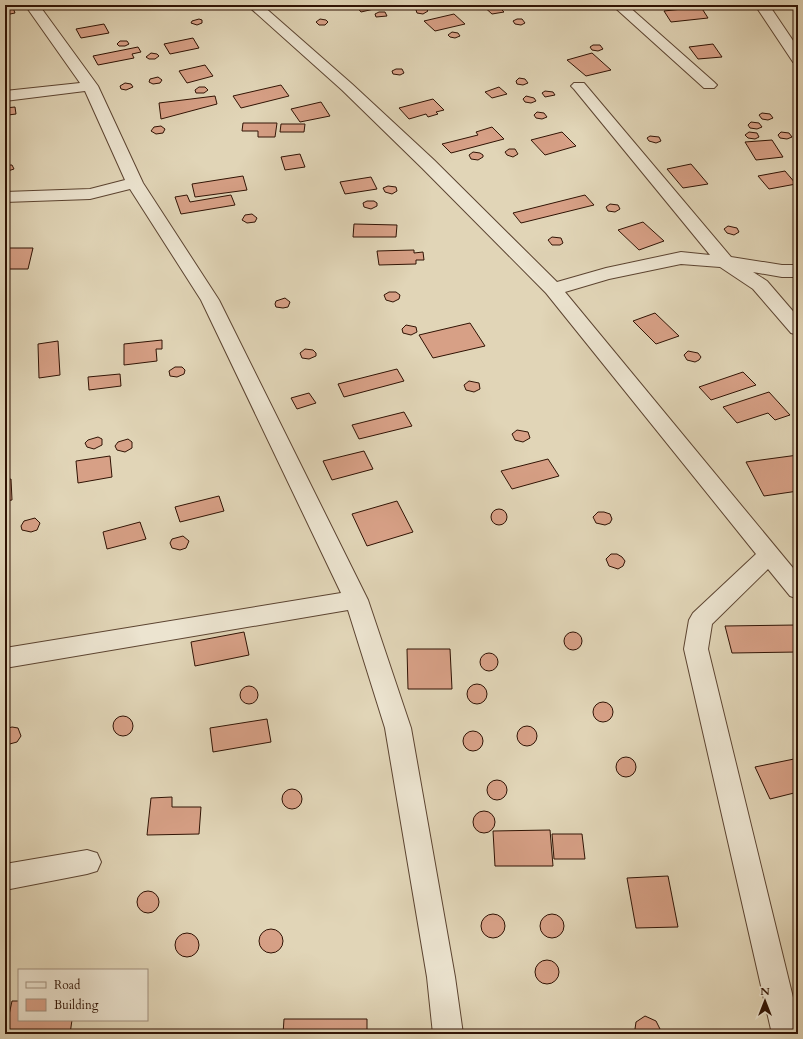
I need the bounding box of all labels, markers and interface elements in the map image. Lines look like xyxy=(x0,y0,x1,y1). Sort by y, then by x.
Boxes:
legend xyxy=(18,969,148,1021)
text: Road xyxy=(54,977,81,993)
north arrow xyxy=(745,981,785,1021)
text: N xyxy=(760,984,770,999)
text: Building xyxy=(54,997,99,1013)

